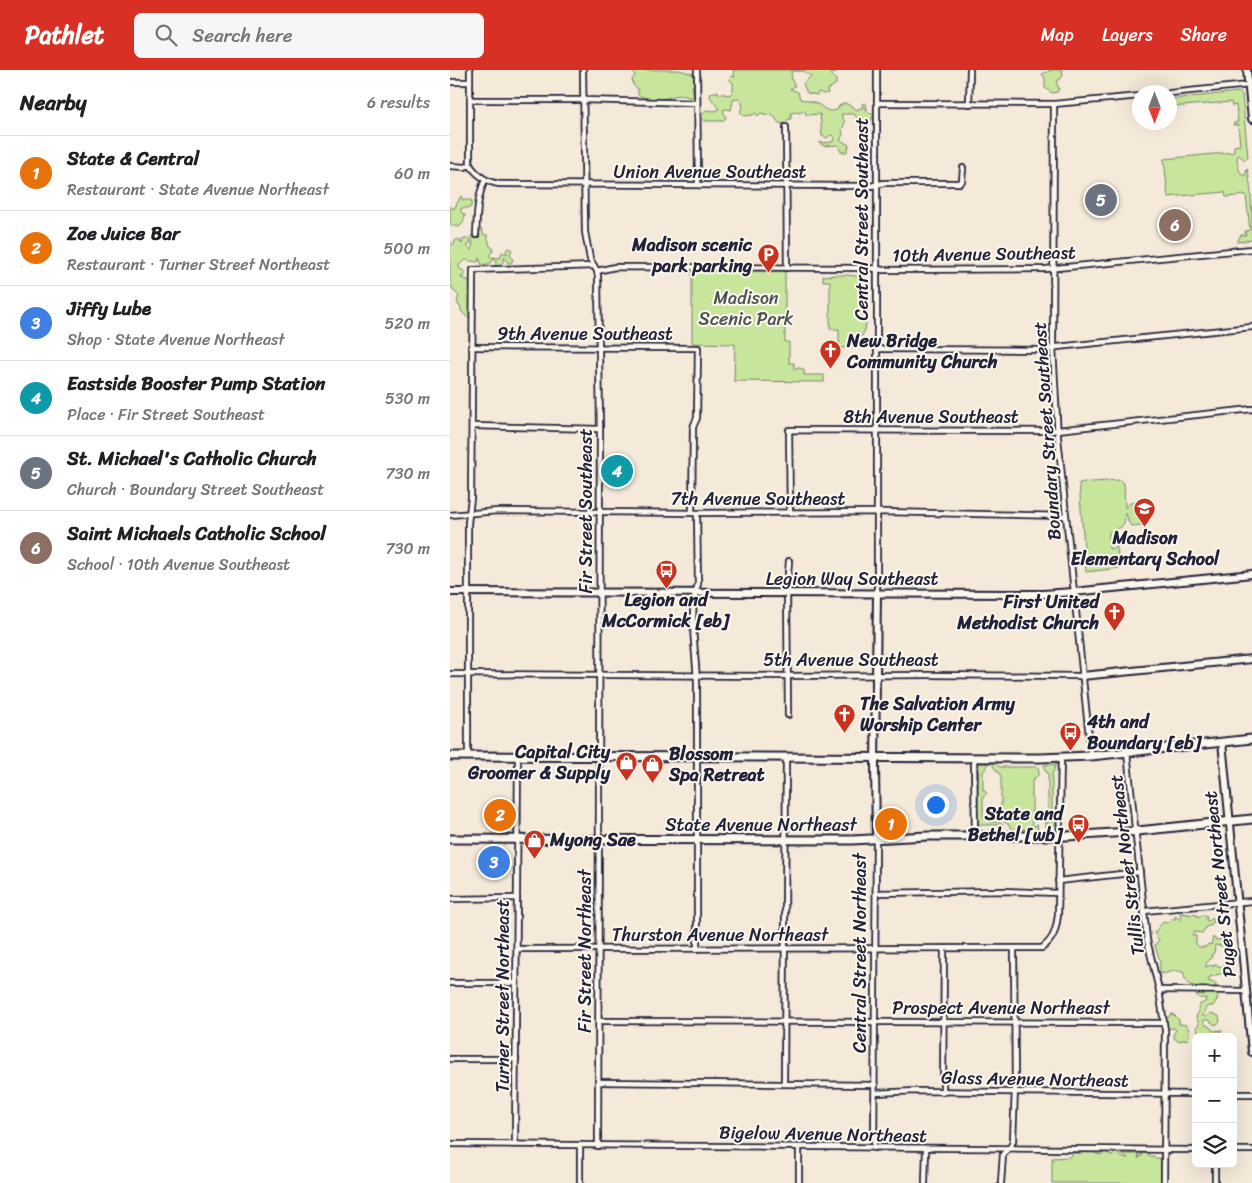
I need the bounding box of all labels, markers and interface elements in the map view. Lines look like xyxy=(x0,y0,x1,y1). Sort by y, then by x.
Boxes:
search box xyxy=(134,13,484,58)
text: Pathlet xyxy=(25,14,104,56)
text: Search here xyxy=(192,19,292,52)
text: Map xyxy=(1041,19,1074,51)
text: Layers xyxy=(1102,19,1153,51)
text: Share xyxy=(1181,19,1227,51)
icon: search xyxy=(152,21,180,49)
text: Nearby xyxy=(20,84,86,122)
north arrow xyxy=(1132,85,1177,130)
text: 6 results xyxy=(367,88,430,117)
street label: Central Street Southeast xyxy=(846,117,878,321)
text: State & Central xyxy=(67,142,199,175)
street label: Union Avenue Southeast xyxy=(614,156,807,188)
text: 1 xyxy=(33,159,39,188)
text: 60 m xyxy=(394,159,430,188)
text: Restaurant · State Avenue Northeast xyxy=(67,175,329,204)
pin: 5 xyxy=(1085,181,1117,219)
pin: 6 xyxy=(1159,206,1191,244)
text: Zoe Juice Bar xyxy=(67,217,180,250)
place label: Madison scenic park parking xyxy=(631,229,753,282)
text: 2 xyxy=(31,234,41,263)
text: 500 m xyxy=(384,234,430,263)
street label: 10th Avenue Southeast xyxy=(892,236,1076,272)
parking icon: Madison scenic park parking xyxy=(756,243,780,274)
text: Restaurant · Turner Street Northeast xyxy=(67,250,330,279)
park label: Madison Scenic Park xyxy=(699,282,794,335)
text: Jiffy Lube xyxy=(67,292,151,325)
text: 3 xyxy=(32,309,40,338)
text: 520 m xyxy=(384,309,430,338)
street label: 9th Avenue Southeast xyxy=(497,318,673,350)
street label: Boundary Street Southeast xyxy=(1023,321,1071,541)
text: Shop · State Avenue Northeast xyxy=(67,325,285,354)
place label: New Bridge Community Church xyxy=(846,325,998,378)
church icon: New Bridge Community Church xyxy=(819,339,843,370)
text: Eastside Booster Pump Station xyxy=(67,367,325,400)
text: 4 xyxy=(31,384,41,413)
text: 530 m xyxy=(385,384,430,413)
text: Place · Fir Street Southeast xyxy=(67,400,265,429)
street label: 8th Avenue Southeast xyxy=(843,401,1019,433)
street label: Fir Street Southeast xyxy=(570,428,602,594)
text: St. Michael's Catholic Church xyxy=(67,442,317,475)
pin: 4 xyxy=(601,452,633,490)
text: 5 xyxy=(31,459,41,488)
text: 730 m xyxy=(386,459,430,488)
text: Church · Boundary Street Southeast xyxy=(67,475,324,504)
street label: 7th Avenue Southeast xyxy=(671,483,846,515)
school or university icon: Madison Elementary School xyxy=(1133,496,1157,527)
text: Saint Michaels Catholic School xyxy=(67,517,326,550)
place label: Madison Elementary School xyxy=(1071,522,1220,575)
text: 6 xyxy=(31,534,41,563)
text: 730 m xyxy=(386,534,430,563)
text: School · 10th Avenue Southeast xyxy=(67,550,290,579)
bus stop icon: Legion and McCormick [eb] xyxy=(654,558,678,589)
street label: Legion Way Southeast xyxy=(766,563,938,595)
place label: Legion and McCormick [eb] xyxy=(601,584,731,637)
place label: First United Methodist Church xyxy=(956,586,1101,639)
church icon: First United Methodist Church xyxy=(1103,600,1127,631)
street label: 5th Avenue Southeast xyxy=(763,644,939,676)
place label: The Salvation Army Worship Center xyxy=(860,688,1016,741)
church icon: The Salvation Army Worship Center xyxy=(832,702,856,733)
place label: 4th and Boundary [eb] xyxy=(1086,706,1203,759)
bus stop icon: 4th and Boundary [eb] xyxy=(1059,720,1083,751)
place label: Capital City Groomer & Supply xyxy=(467,736,611,789)
place label: Blossom Spa Retreat xyxy=(668,738,765,791)
shop icon: Capital City Groomer & Supply xyxy=(614,750,638,781)
shop icon: Blossom Spa Retreat xyxy=(641,752,665,783)
street label: Tullis Street Northeast xyxy=(1100,773,1154,957)
street label: Puget Street Northeast xyxy=(1194,789,1246,979)
your location xyxy=(923,792,949,818)
pin: 2 xyxy=(484,796,516,834)
place label: State and Bethel [wb] xyxy=(968,798,1065,851)
pin: 1 xyxy=(875,805,907,843)
street label: State Avenue Northeast xyxy=(665,809,857,841)
bus stop icon: State and Bethel [wb] xyxy=(1067,812,1091,843)
place label: Myong Sae xyxy=(549,824,636,856)
shop icon: Myong Sae xyxy=(522,828,546,859)
pin: 3 xyxy=(478,843,510,881)
street label: Central Street Northeast xyxy=(844,852,876,1053)
street label: Fir Street Northeast xyxy=(569,869,601,1033)
street label: Turner Street Northeast xyxy=(487,899,519,1093)
street label: Thurston Avenue Northeast xyxy=(612,919,829,951)
street label: Prospect Avenue Northeast xyxy=(892,992,1110,1024)
map controls xyxy=(1192,1033,1237,1168)
button: + xyxy=(1192,1033,1237,1078)
street label: Glass Avenue Northeast xyxy=(941,1061,1129,1097)
button: − xyxy=(1192,1078,1237,1123)
street label: Bigelow Avenue Northeast xyxy=(719,1116,927,1152)
button: layers xyxy=(1192,1123,1237,1168)

